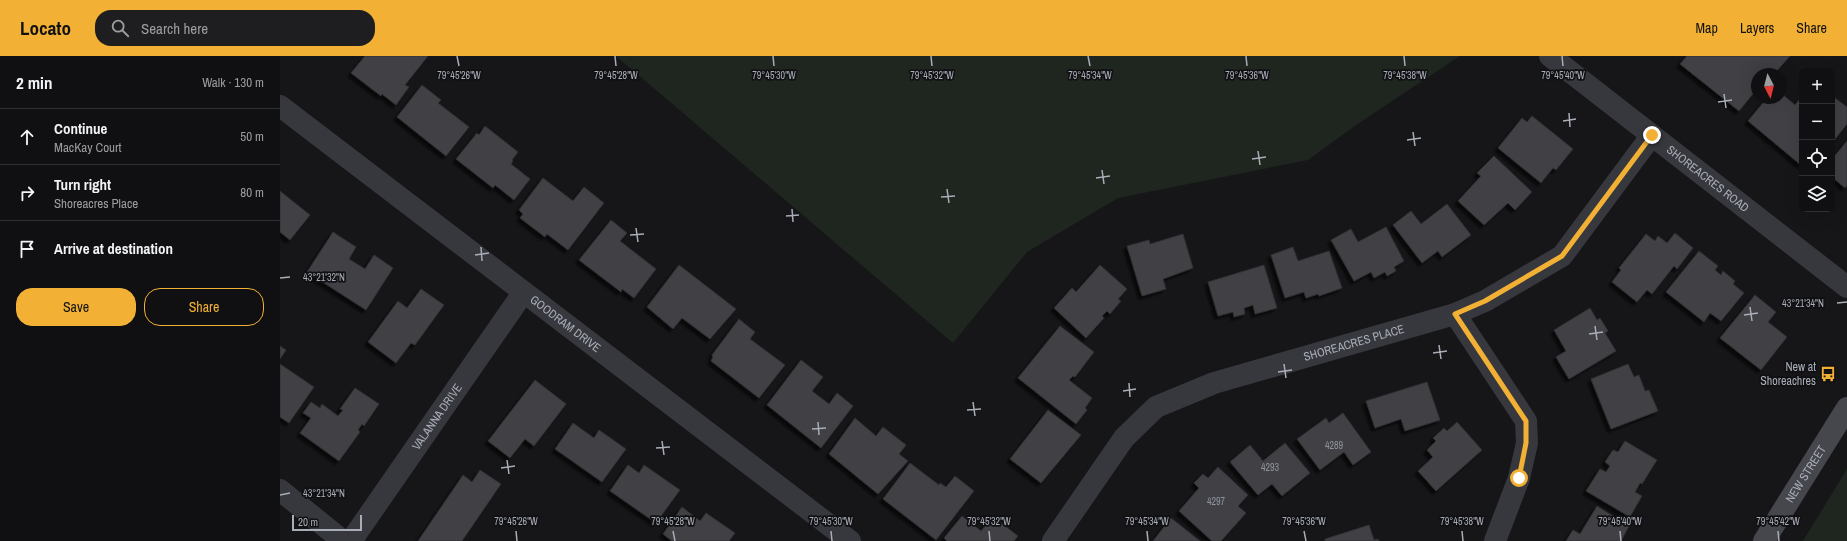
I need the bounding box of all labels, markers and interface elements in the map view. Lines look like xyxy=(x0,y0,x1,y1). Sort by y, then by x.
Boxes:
search box xyxy=(95,10,375,46)
text: Locato xyxy=(20,15,71,41)
icon: search xyxy=(109,17,131,39)
text: Search here xyxy=(141,18,208,39)
text: Map xyxy=(1696,19,1718,37)
text: Layers xyxy=(1740,19,1774,37)
text: Share xyxy=(1796,19,1827,37)
north arrow xyxy=(1751,68,1787,104)
map controls xyxy=(1799,68,1835,212)
button: + xyxy=(1799,68,1835,104)
text: 79°45'26"W xyxy=(437,69,481,82)
text: 79°45'28"W xyxy=(594,69,638,82)
text: 79°45'30"W xyxy=(752,69,796,82)
text: 79°45'32"W xyxy=(910,69,954,82)
text: 79°45'34"W xyxy=(1068,69,1112,82)
text: 79°45'36"W xyxy=(1225,69,1269,82)
text: 79°45'38"W xyxy=(1383,69,1427,82)
text: 79°45'40"W xyxy=(1541,69,1585,82)
text: 2 min xyxy=(16,71,52,94)
text: Walk · 130 m xyxy=(202,74,264,91)
button: − xyxy=(1799,104,1835,140)
text: Continue xyxy=(54,118,107,139)
icon: ahead xyxy=(16,126,38,148)
route end xyxy=(1643,126,1661,144)
text: 50 m xyxy=(240,128,264,145)
text: MacKay Court xyxy=(54,139,122,156)
button: locate xyxy=(1799,140,1835,176)
street label: SHOREACRES ROAD xyxy=(1663,142,1752,216)
text: Turn right xyxy=(54,174,111,195)
button: layers xyxy=(1799,176,1835,212)
icon: right xyxy=(16,182,38,204)
text: 80 m xyxy=(240,184,264,201)
text: Shoreacres Place xyxy=(54,195,138,212)
icon: arrive xyxy=(16,238,38,260)
text: Arrive at destination xyxy=(54,238,173,259)
text: 43°21'32"N xyxy=(303,271,345,284)
button: Save xyxy=(16,288,136,326)
button: Share xyxy=(144,288,264,326)
street label: GOODRAM DRIVE xyxy=(527,292,604,356)
text: 43°21'34"N xyxy=(1782,297,1824,310)
street label: SHOREACRES PLACE xyxy=(1302,321,1406,365)
place label: New at Shoreachres xyxy=(1760,359,1816,389)
bus stop icon: New at Shoreachres xyxy=(1819,365,1837,383)
street label: VALANNA DRIVE xyxy=(408,380,466,453)
house number: 4289 xyxy=(1325,439,1344,452)
street label: NEW STREET xyxy=(1782,442,1830,506)
house number: 4293 xyxy=(1261,461,1280,474)
route start xyxy=(1510,469,1528,487)
text: 43°21'34"N xyxy=(303,487,345,500)
house number: 4297 xyxy=(1207,495,1226,508)
scale bar xyxy=(292,513,362,532)
text: 20 m xyxy=(298,515,318,529)
text: 79°45'26"W xyxy=(494,515,538,528)
text: 79°45'28"W xyxy=(651,515,695,528)
text: 79°45'30"W xyxy=(809,515,853,528)
text: 79°45'32"W xyxy=(967,515,1011,528)
text: 79°45'34"W xyxy=(1125,515,1169,528)
text: 79°45'36"W xyxy=(1282,515,1326,528)
text: 79°45'38"W xyxy=(1440,515,1484,528)
text: 79°45'40"W xyxy=(1598,515,1642,528)
text: 79°45'42"W xyxy=(1756,515,1800,528)

